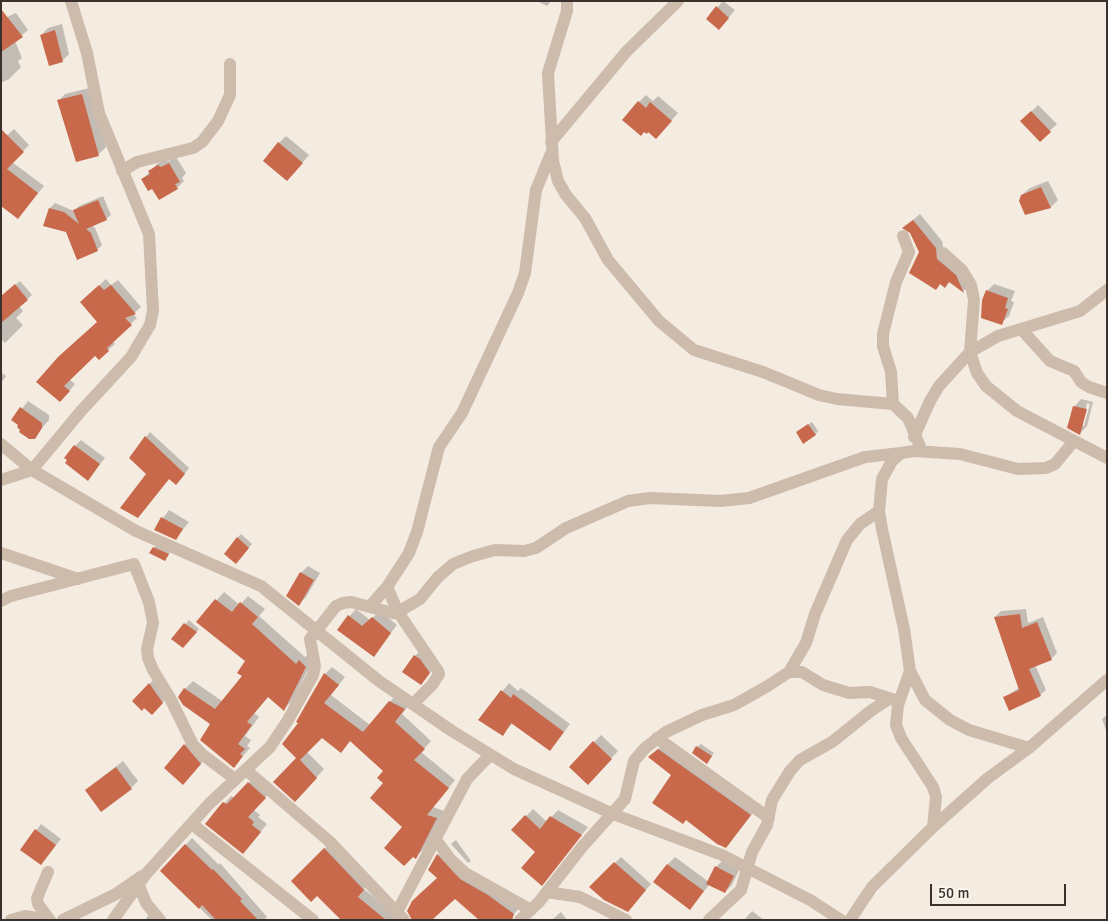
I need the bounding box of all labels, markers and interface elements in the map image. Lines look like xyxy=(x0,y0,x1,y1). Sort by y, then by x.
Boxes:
scale bar xyxy=(933,874,1069,906)
text: 50 m xyxy=(938,884,969,902)

